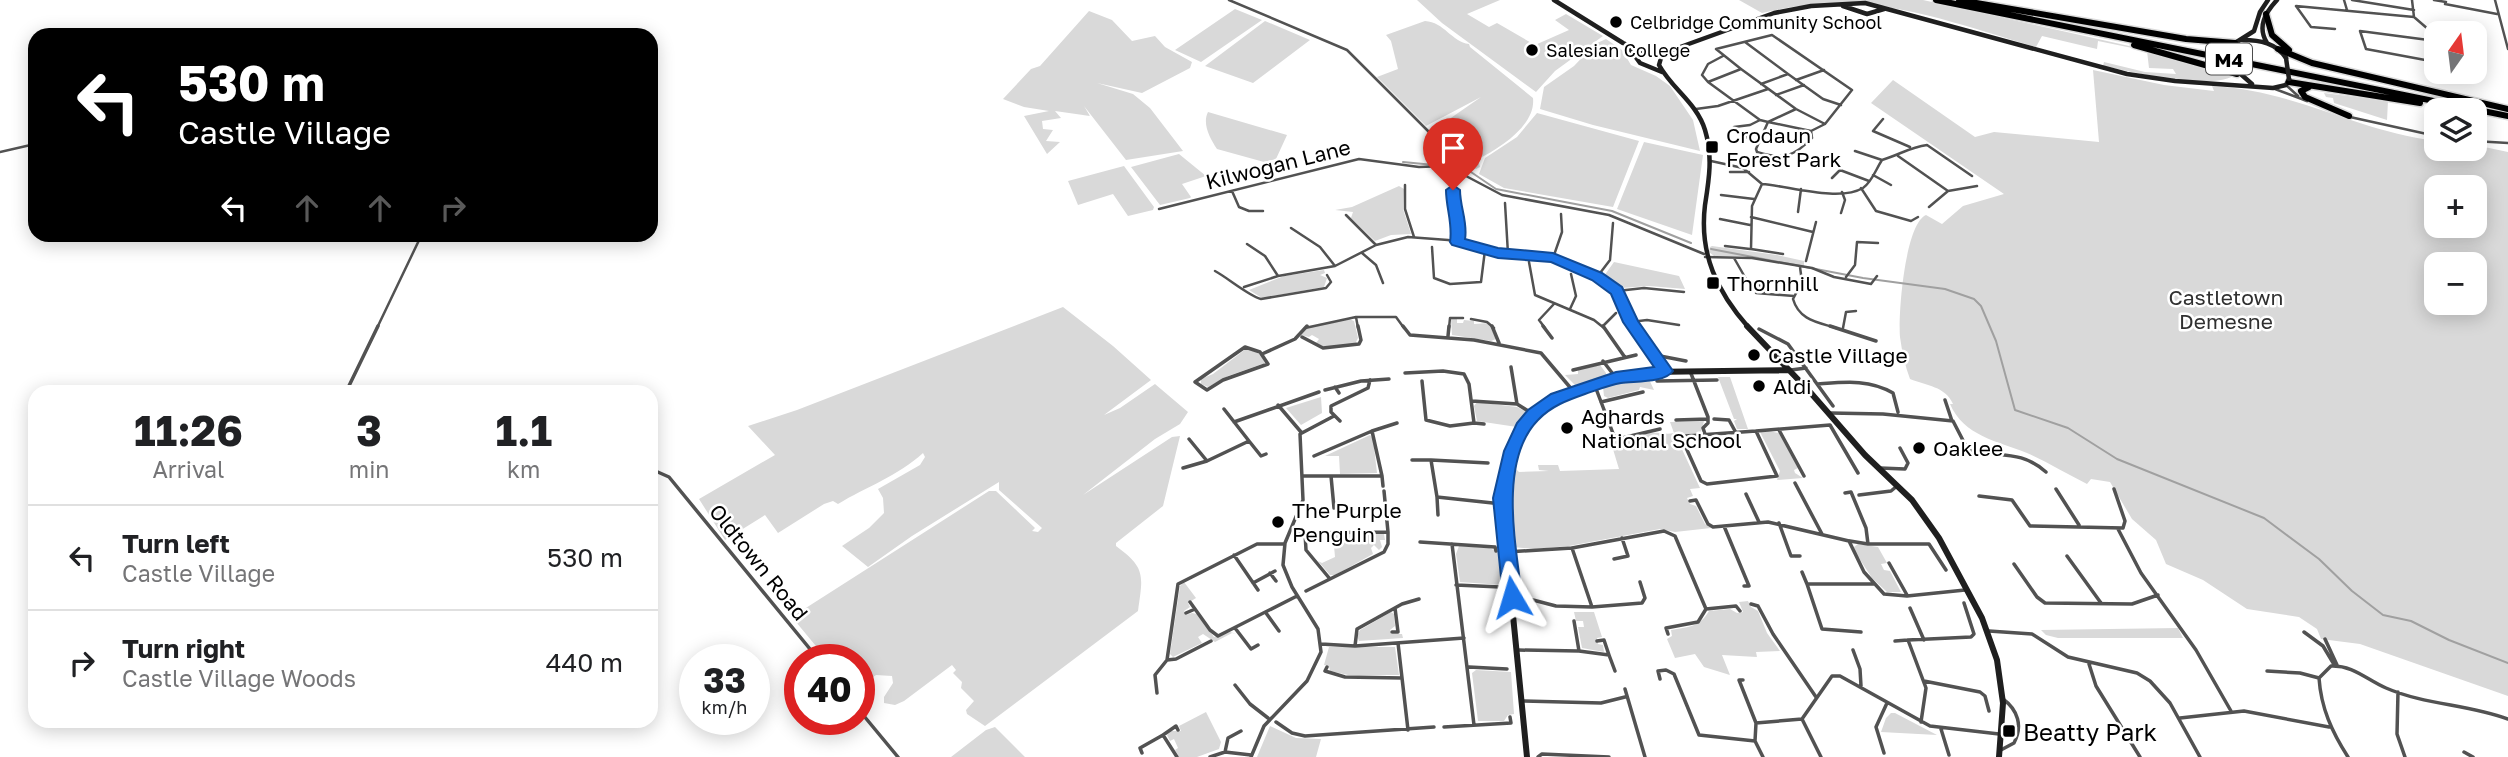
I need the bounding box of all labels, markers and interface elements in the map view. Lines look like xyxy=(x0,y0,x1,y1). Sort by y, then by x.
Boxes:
place label: Celbridge Community School xyxy=(1630,11,1882,33)
marker: Celbridge Community School xyxy=(1608,14,1624,30)
north arrow xyxy=(2424,21,2487,84)
map controls xyxy=(2424,21,2487,315)
place label: Salesian College xyxy=(1546,39,1690,61)
marker: Salesian College xyxy=(1524,42,1540,58)
road number: M4 xyxy=(2206,44,2252,74)
text: 530 m xyxy=(178,53,325,112)
icon: left xyxy=(63,56,154,147)
button: layers xyxy=(2424,98,2487,161)
text: Castle Village xyxy=(178,113,391,151)
pin xyxy=(1423,118,1483,190)
place label: Crodaun Forest Park xyxy=(1726,122,1841,172)
icon: arrive xyxy=(1434,129,1472,167)
street label: Kilwogan Lane xyxy=(1203,133,1353,195)
marker: Crodaun Forest Park xyxy=(1704,139,1720,155)
button: + xyxy=(2424,175,2487,238)
icon: left xyxy=(215,189,253,227)
icon: ahead xyxy=(288,189,326,227)
icon: ahead xyxy=(361,189,399,227)
icon: right xyxy=(434,189,472,227)
button: − xyxy=(2424,252,2487,315)
place label: Thornhill xyxy=(1727,270,1819,296)
marker: Thornhill xyxy=(1705,275,1721,291)
park label: Castletown Demesne xyxy=(2168,284,2284,334)
place label: Castle Village xyxy=(1768,342,1908,368)
marker: Castle Village xyxy=(1746,347,1762,363)
place label: Aldi xyxy=(1773,373,1812,399)
marker: Aldi xyxy=(1751,378,1767,394)
place label: Aghards National School xyxy=(1581,403,1742,453)
text: 11:26 xyxy=(134,405,243,455)
text: 3 xyxy=(356,405,382,455)
text: 1.1 xyxy=(495,405,552,455)
marker: Aghards National School xyxy=(1559,420,1575,436)
place label: Oaklee xyxy=(1933,435,2003,461)
marker: Oaklee xyxy=(1911,440,1927,456)
text: Arrival xyxy=(152,455,224,483)
text: min xyxy=(349,455,389,483)
text: km xyxy=(507,455,540,483)
place label: The Purple Penguin xyxy=(1292,497,1402,547)
street label: Oldtown Road xyxy=(704,498,814,626)
marker: The Purple Penguin xyxy=(1270,514,1286,530)
text: Turn left xyxy=(122,528,230,559)
icon: left xyxy=(63,539,101,577)
text: 530 m xyxy=(547,542,623,573)
text: Castle Village xyxy=(122,559,275,587)
position arrow xyxy=(1475,560,1549,634)
text: Turn right xyxy=(122,633,245,664)
icon: right xyxy=(63,644,101,682)
speed limit sign: 40 xyxy=(784,644,875,735)
text: 440 m xyxy=(546,647,623,678)
text: 33 xyxy=(703,659,746,701)
text: Castle Village Woods xyxy=(122,664,356,692)
text: km/h xyxy=(702,696,747,718)
place label: Beatty Park xyxy=(2023,717,2157,746)
marker: Beatty Park xyxy=(2001,723,2017,739)

